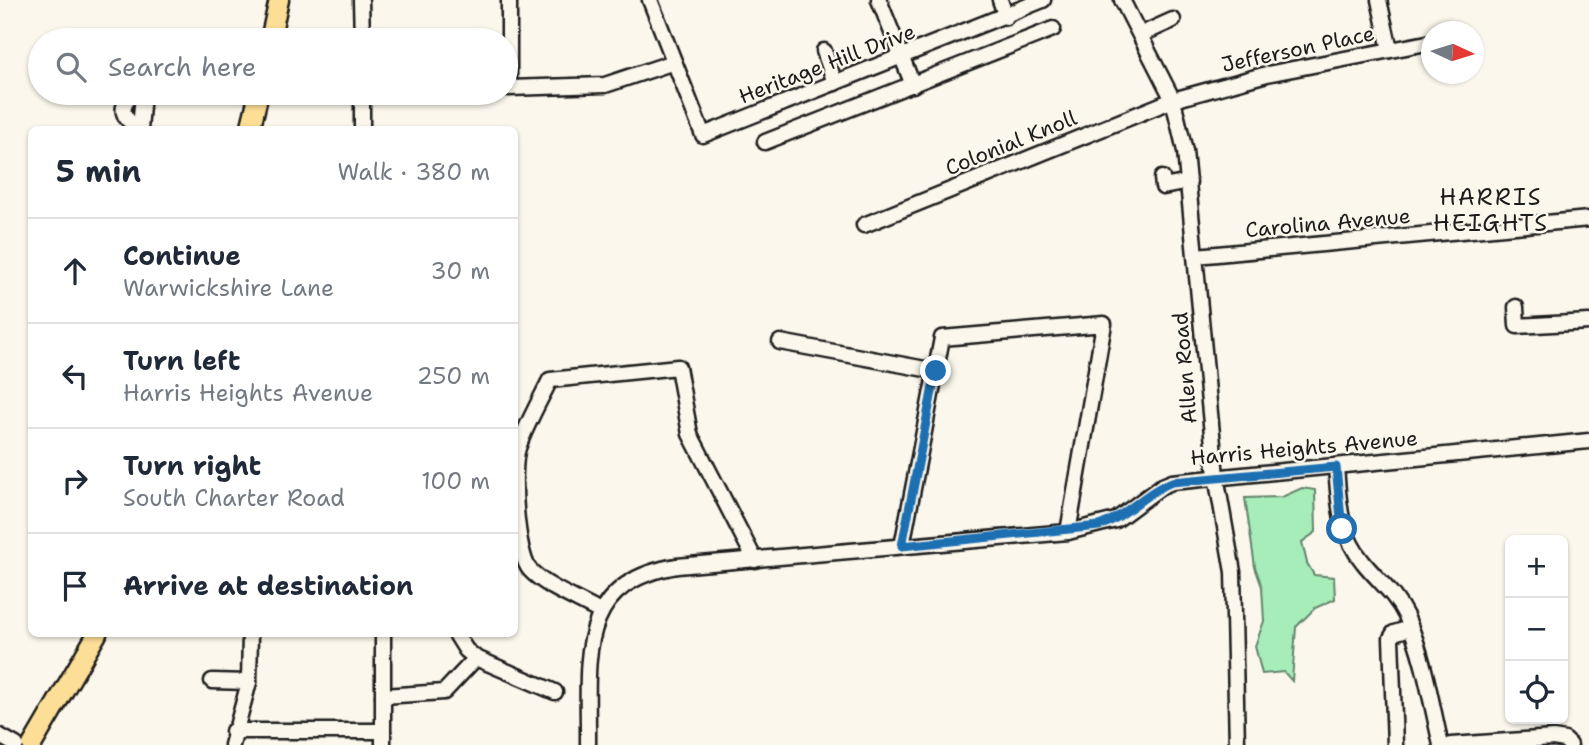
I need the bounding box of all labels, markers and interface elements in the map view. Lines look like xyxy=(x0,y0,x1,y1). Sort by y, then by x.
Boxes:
street label: Heritage Hill Drive xyxy=(735,17,919,111)
street label: Jefferson Place xyxy=(1219,19,1377,79)
north arrow xyxy=(1421,21,1484,84)
search box xyxy=(28,28,518,105)
icon: search xyxy=(52,48,90,86)
text: Search here xyxy=(108,49,257,84)
street label: Colonial Knoll xyxy=(941,104,1082,182)
text: 5 min xyxy=(56,151,141,192)
text: Walk · 380 m xyxy=(337,157,490,187)
district label: HARRIS HEIGHTS xyxy=(1433,182,1549,238)
street label: Carolina Avenue xyxy=(1244,202,1412,244)
text: Continue xyxy=(123,238,241,273)
icon: ahead xyxy=(56,252,94,290)
text: 30 m xyxy=(431,256,490,286)
text: Warwickshire Lane xyxy=(123,273,334,303)
street label: Allen Road xyxy=(1166,311,1204,425)
text: Turn left xyxy=(123,343,240,378)
route end xyxy=(920,355,951,386)
icon: left xyxy=(56,357,94,395)
text: 250 m xyxy=(417,361,490,391)
text: Harris Heights Avenue xyxy=(123,378,373,408)
street label: Harris Heights Avenue xyxy=(1189,424,1419,472)
text: Turn right xyxy=(123,448,261,483)
icon: right xyxy=(56,462,94,500)
text: 100 m xyxy=(421,466,490,496)
text: South Charter Road xyxy=(123,483,345,513)
route start xyxy=(1326,513,1357,544)
map controls xyxy=(1505,535,1568,724)
button: + xyxy=(1505,535,1568,598)
icon: arrive xyxy=(56,567,94,605)
text: Arrive at destination xyxy=(123,568,413,603)
button: − xyxy=(1505,598,1568,661)
button: locate xyxy=(1505,661,1568,724)

